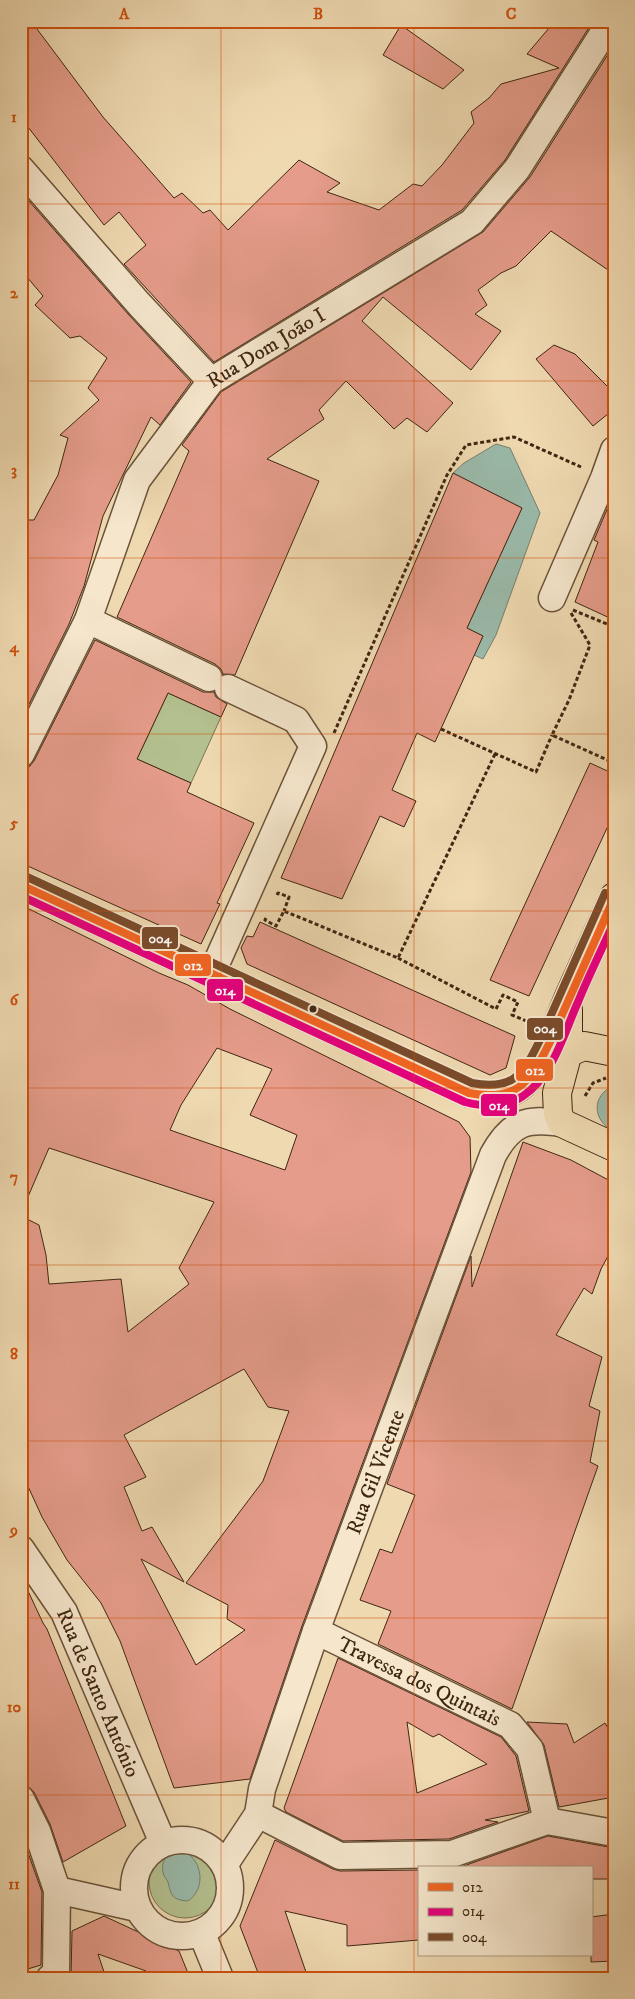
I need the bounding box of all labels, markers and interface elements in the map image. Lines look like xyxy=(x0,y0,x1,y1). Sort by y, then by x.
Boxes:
text: A xyxy=(118,4,130,24)
text: B xyxy=(313,4,323,24)
text: C xyxy=(506,4,516,24)
text: 1 xyxy=(11,107,17,127)
text: 2 xyxy=(10,283,19,303)
street label: Rua Dom João I xyxy=(202,302,330,394)
text: 3 xyxy=(11,460,17,480)
text: 4 xyxy=(8,637,19,657)
text: 5 xyxy=(9,813,18,833)
line badge: 004 xyxy=(141,926,179,950)
text: 004 xyxy=(148,930,172,948)
line badge: 012 xyxy=(174,953,212,977)
text: 012 xyxy=(183,957,204,975)
line badge: 014 xyxy=(206,978,244,1002)
text: 014 xyxy=(215,982,236,1000)
text: 6 xyxy=(10,990,20,1010)
unlabelled marker xyxy=(308,1004,318,1014)
line badge: 004 xyxy=(526,1017,564,1041)
text: 004 xyxy=(533,1020,557,1038)
line badge: 012 xyxy=(515,1058,554,1082)
text: 012 xyxy=(525,1062,546,1080)
line badge: 014 xyxy=(480,1093,518,1117)
text: 014 xyxy=(489,1097,510,1115)
text: 7 xyxy=(10,1167,18,1187)
text: 8 xyxy=(10,1344,18,1364)
street label: Rua Gil Vicente xyxy=(341,1406,411,1538)
text: 9 xyxy=(9,1520,18,1540)
street label: Rua de Santo António xyxy=(50,1605,145,1781)
street label: Travessa dos Quintais xyxy=(333,1632,505,1733)
text: 10 xyxy=(7,1697,22,1717)
legend xyxy=(418,1866,592,1956)
text: 11 xyxy=(8,1874,20,1894)
text: 012 xyxy=(462,1878,484,1897)
text: 014 xyxy=(462,1902,485,1921)
text: 004 xyxy=(462,1928,487,1947)

